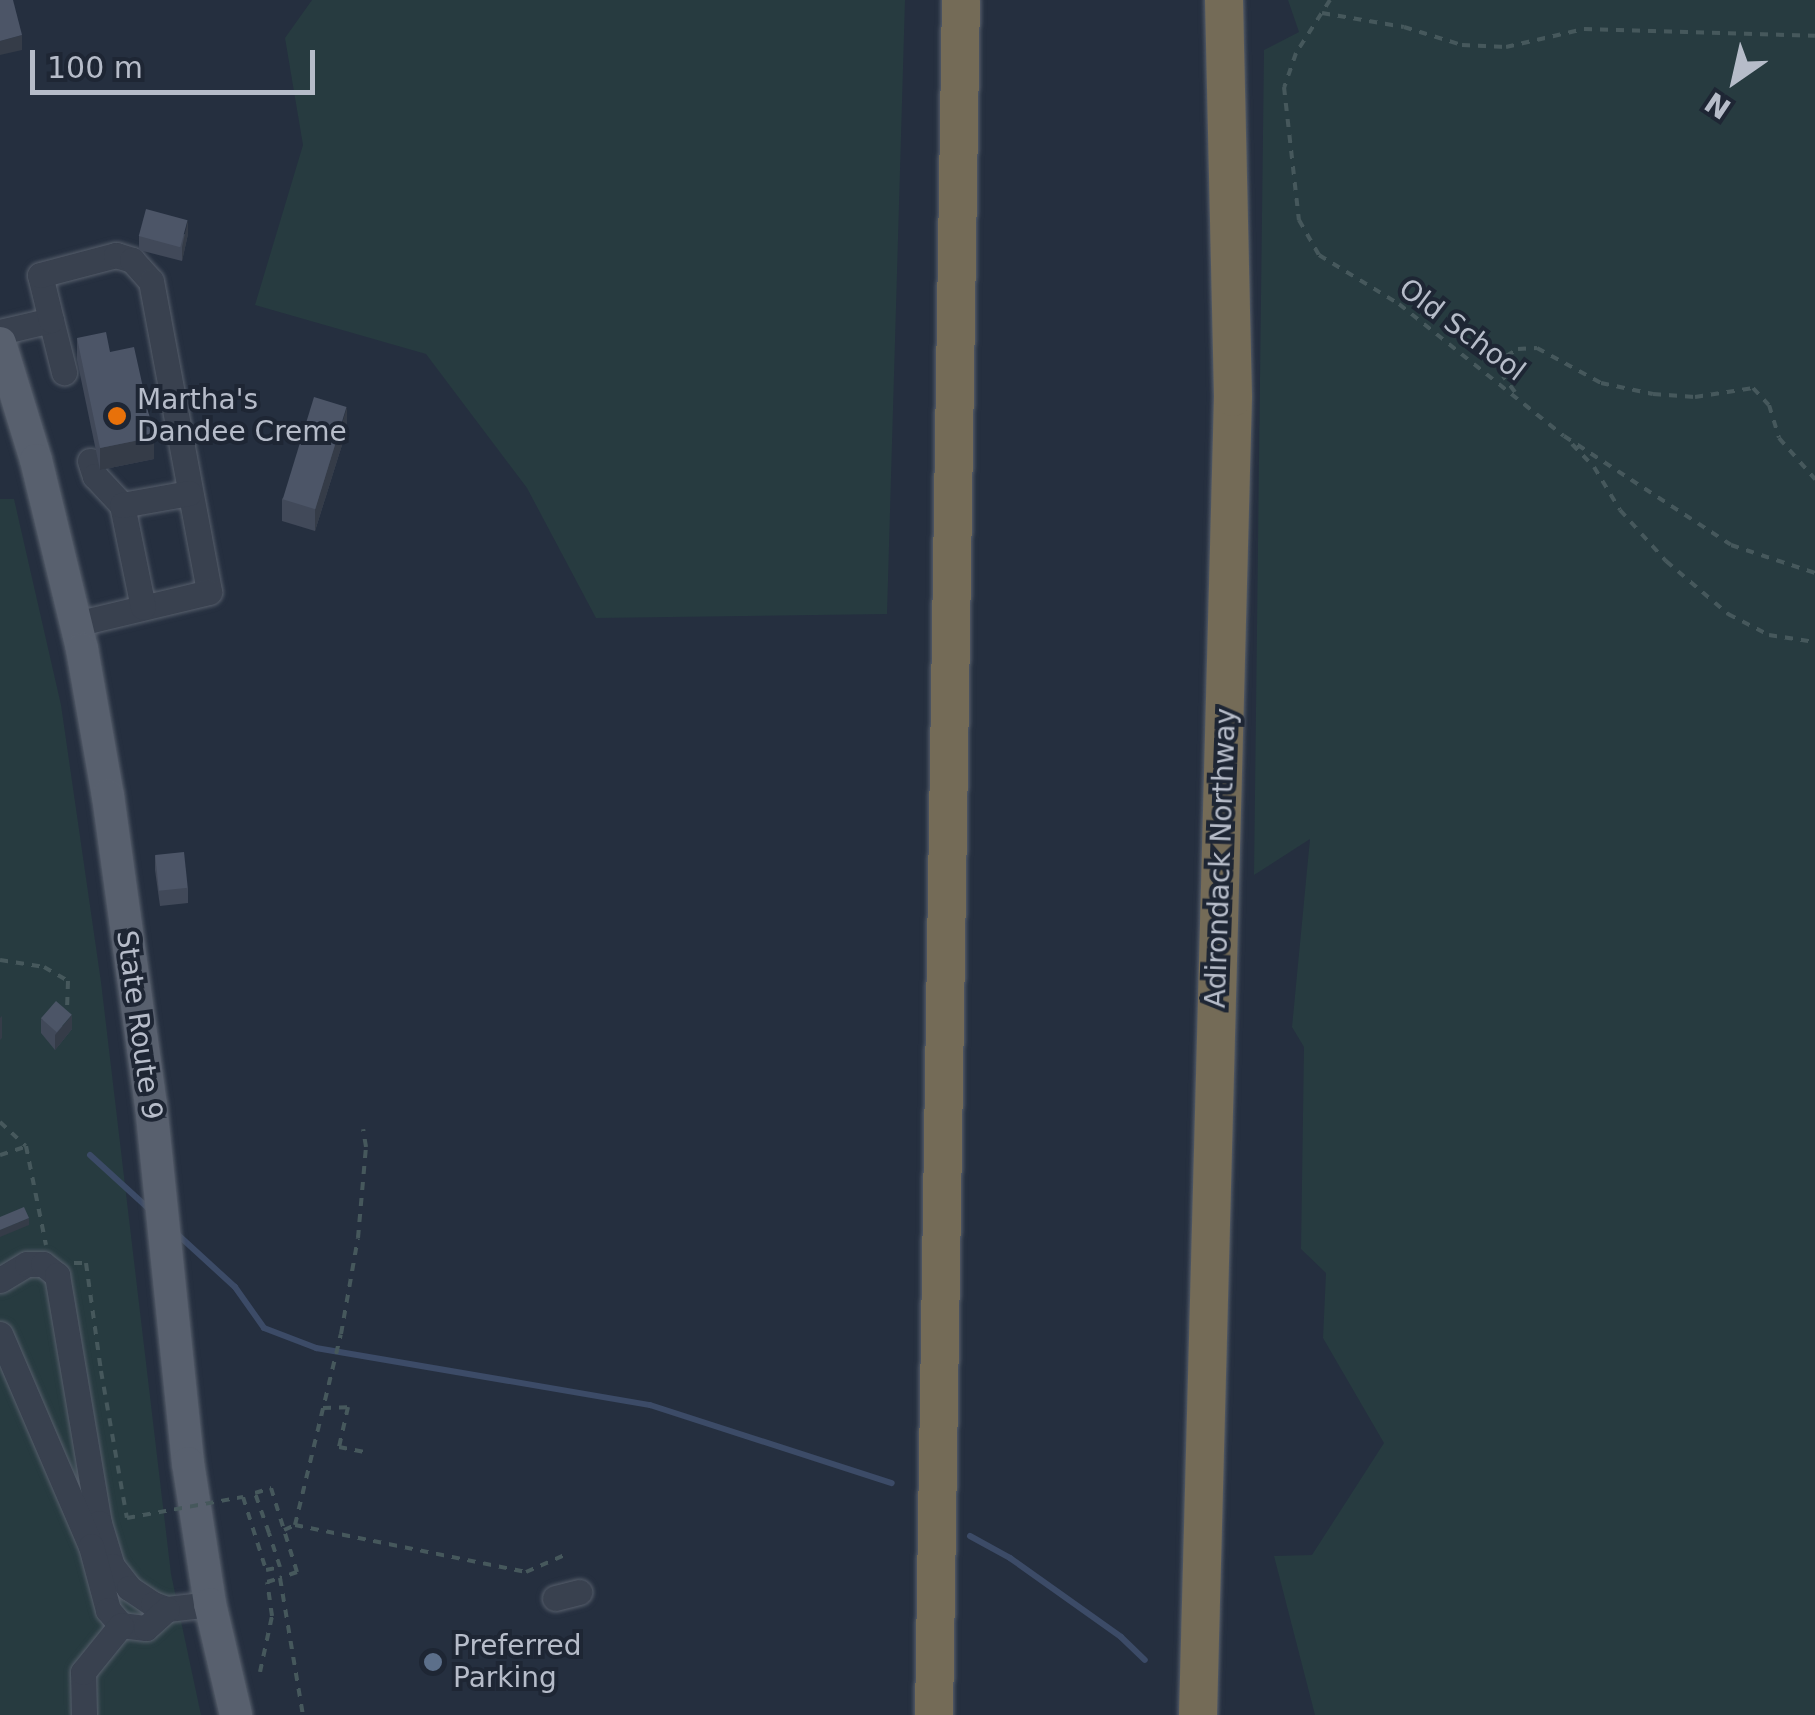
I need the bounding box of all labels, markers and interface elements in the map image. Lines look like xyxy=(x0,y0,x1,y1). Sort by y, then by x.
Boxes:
scale bar xyxy=(35,30,320,92)
north arrow xyxy=(1685,30,1785,130)
text: 100 m xyxy=(47,50,143,85)
text: N xyxy=(1699,85,1737,126)
street label: Old School xyxy=(1392,272,1532,388)
place label: Martha's Dandee Creme xyxy=(137,383,347,449)
marker: Martha's Dandee Creme xyxy=(106,405,128,427)
street label: Adirondack Northway xyxy=(1199,707,1243,1009)
street label: State Route 9 xyxy=(109,928,169,1122)
place label: Preferred Parking xyxy=(453,1629,582,1695)
marker: Preferred Parking xyxy=(422,1651,444,1673)

